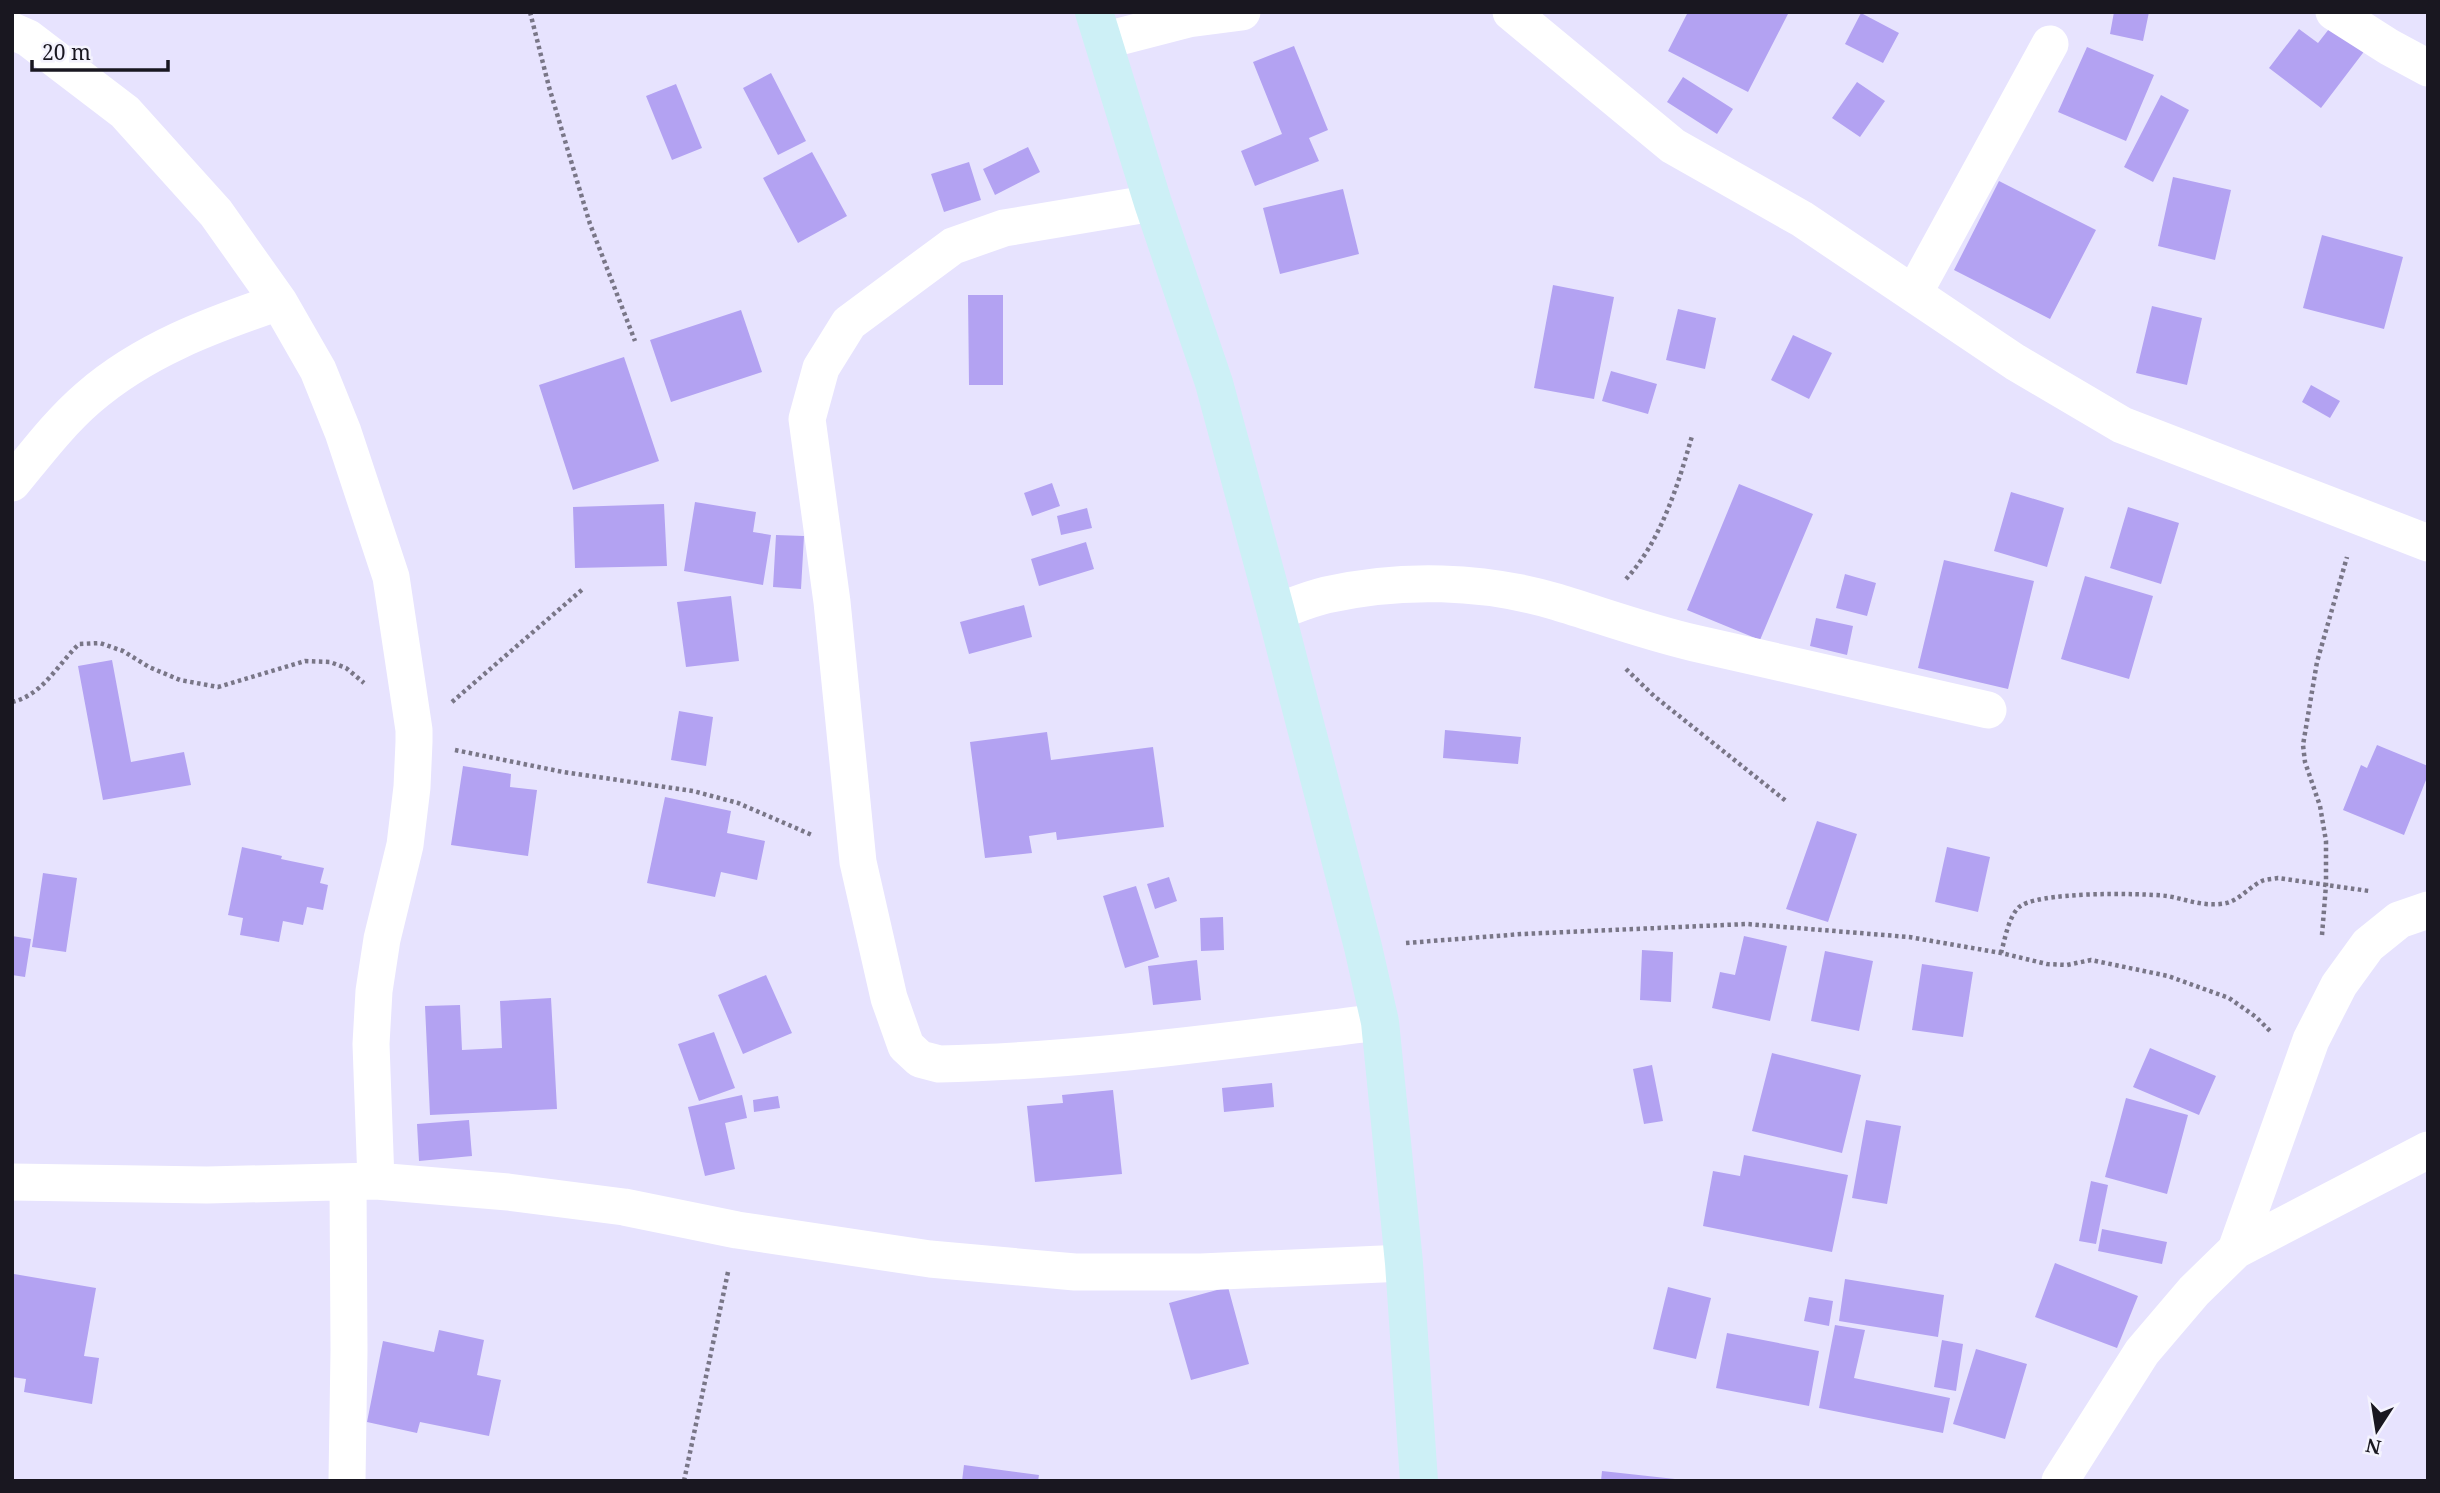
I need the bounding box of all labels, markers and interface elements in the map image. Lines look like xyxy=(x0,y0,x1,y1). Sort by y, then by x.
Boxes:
scale bar xyxy=(32,28,168,72)
text: 20 m xyxy=(42,38,91,66)
north arrow xyxy=(2342,1395,2412,1465)
text: N xyxy=(2363,1432,2383,1461)

